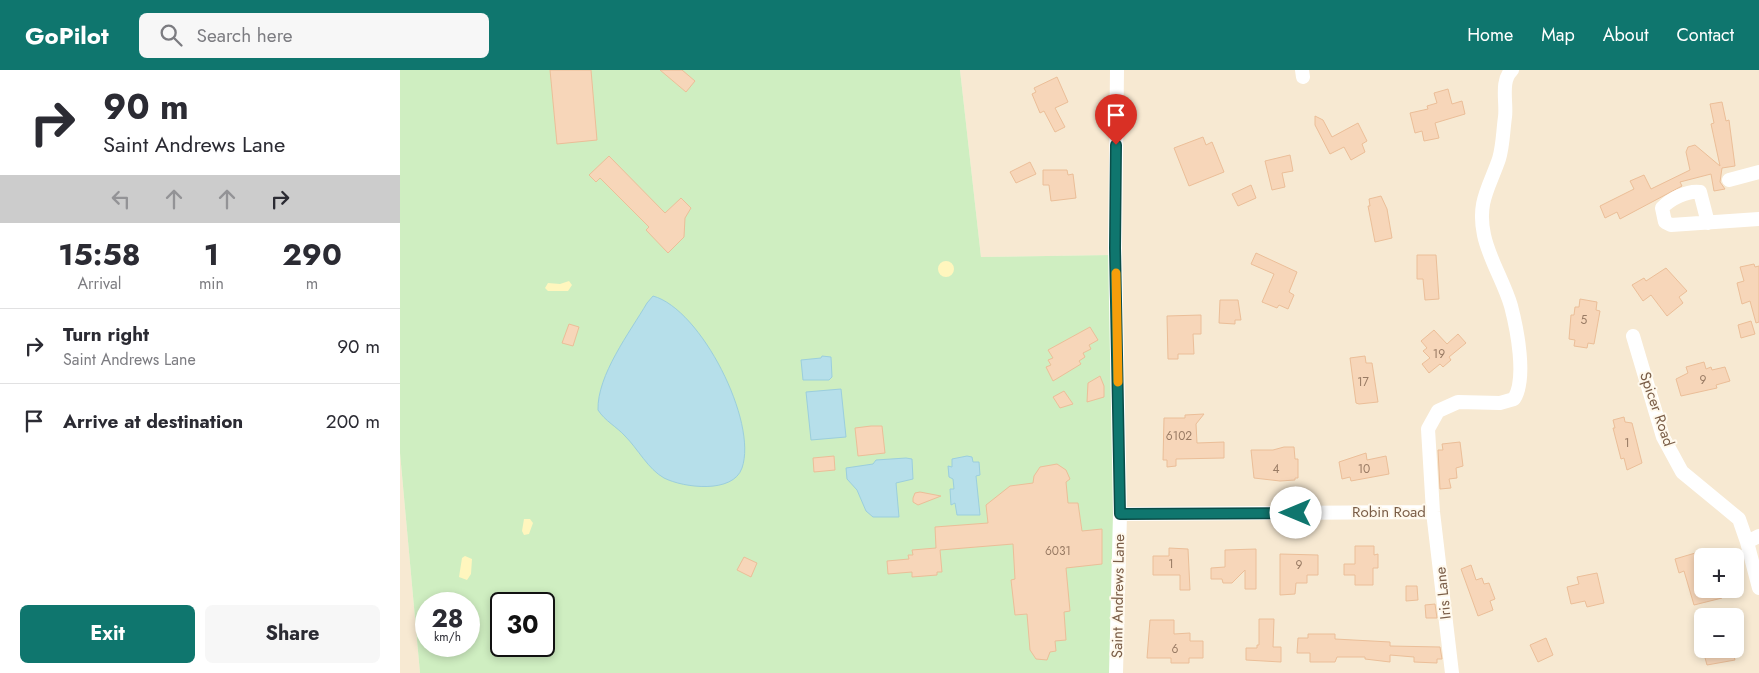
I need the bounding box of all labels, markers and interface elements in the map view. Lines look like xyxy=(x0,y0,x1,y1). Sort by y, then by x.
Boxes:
search box xyxy=(139,13,489,58)
text: GoPilot xyxy=(25,18,109,53)
icon: search xyxy=(157,21,185,49)
text: Search here xyxy=(197,22,293,49)
text: Home xyxy=(1467,22,1513,48)
text: Map xyxy=(1541,22,1575,48)
text: About xyxy=(1603,22,1648,48)
text: Contact xyxy=(1676,22,1734,48)
text: 90 m xyxy=(103,82,189,132)
icon: right xyxy=(20,90,85,155)
pin xyxy=(1095,94,1137,145)
icon: arrive xyxy=(1102,101,1130,129)
text: Saint Andrews Lane xyxy=(103,128,285,160)
icon: left xyxy=(107,185,135,213)
icon: ahead xyxy=(160,185,188,213)
icon: ahead xyxy=(213,185,241,213)
icon: right xyxy=(266,185,294,213)
text: 15:58 xyxy=(58,233,141,276)
text: 1 xyxy=(204,233,219,276)
text: 290 xyxy=(282,233,342,276)
text: Arrival xyxy=(77,272,122,295)
text: min xyxy=(199,272,224,295)
text: m xyxy=(306,272,318,295)
house number: 5 xyxy=(1581,311,1588,329)
text: Turn right xyxy=(63,321,149,348)
icon: right xyxy=(20,332,48,360)
text: 90 m xyxy=(337,333,380,360)
house number: 19 xyxy=(1433,345,1445,363)
text: Saint Andrews Lane xyxy=(63,348,196,371)
street label: Spicer Road xyxy=(1634,369,1680,449)
house number: 9 xyxy=(1700,371,1707,389)
house number: 17 xyxy=(1357,373,1370,391)
icon: arrive xyxy=(20,407,48,435)
text: Arrive at destination xyxy=(63,408,243,435)
text: 200 m xyxy=(326,408,380,435)
house number: 6102 xyxy=(1166,427,1192,445)
house number: 1 xyxy=(1624,434,1630,452)
house number: 4 xyxy=(1273,460,1280,478)
house number: 10 xyxy=(1358,460,1370,478)
position arrow xyxy=(1269,486,1321,538)
street label: Robin Road xyxy=(1352,501,1426,523)
street label: Saint Andrews Lane xyxy=(1106,533,1130,658)
house number: 6031 xyxy=(1045,542,1071,560)
map controls xyxy=(1694,548,1744,658)
button: + xyxy=(1694,548,1744,598)
house number: 1 xyxy=(1168,555,1174,573)
house number: 9 xyxy=(1296,556,1303,574)
street label: Iris Lane xyxy=(1429,565,1457,620)
speed limit sign: 30 xyxy=(490,592,555,657)
text: 28 xyxy=(431,600,464,636)
button: Exit xyxy=(20,605,195,663)
button: Share xyxy=(205,605,380,663)
button: − xyxy=(1694,608,1744,658)
text: km/h xyxy=(434,628,461,646)
house number: 6 xyxy=(1172,640,1179,658)

